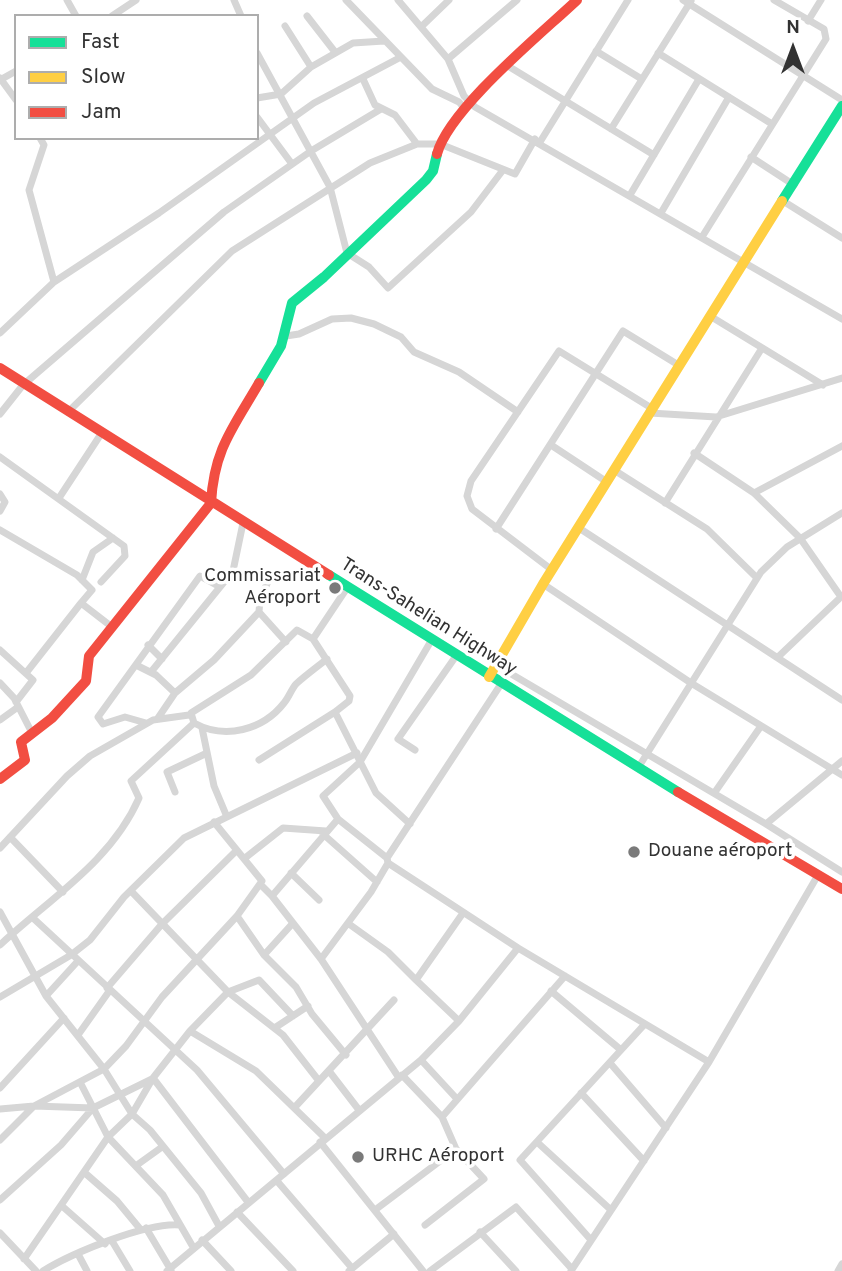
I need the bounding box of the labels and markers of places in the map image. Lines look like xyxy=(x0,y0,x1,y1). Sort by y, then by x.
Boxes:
place label: Commissariat Aéroport xyxy=(204,566,321,610)
marker: Commissariat Aéroport xyxy=(327,580,343,596)
place label: Douane aéroport xyxy=(648,841,792,863)
marker: Douane aéroport xyxy=(626,844,642,860)
place label: URHC Aéroport xyxy=(372,1146,505,1168)
marker: URHC Aéroport xyxy=(350,1149,366,1165)

